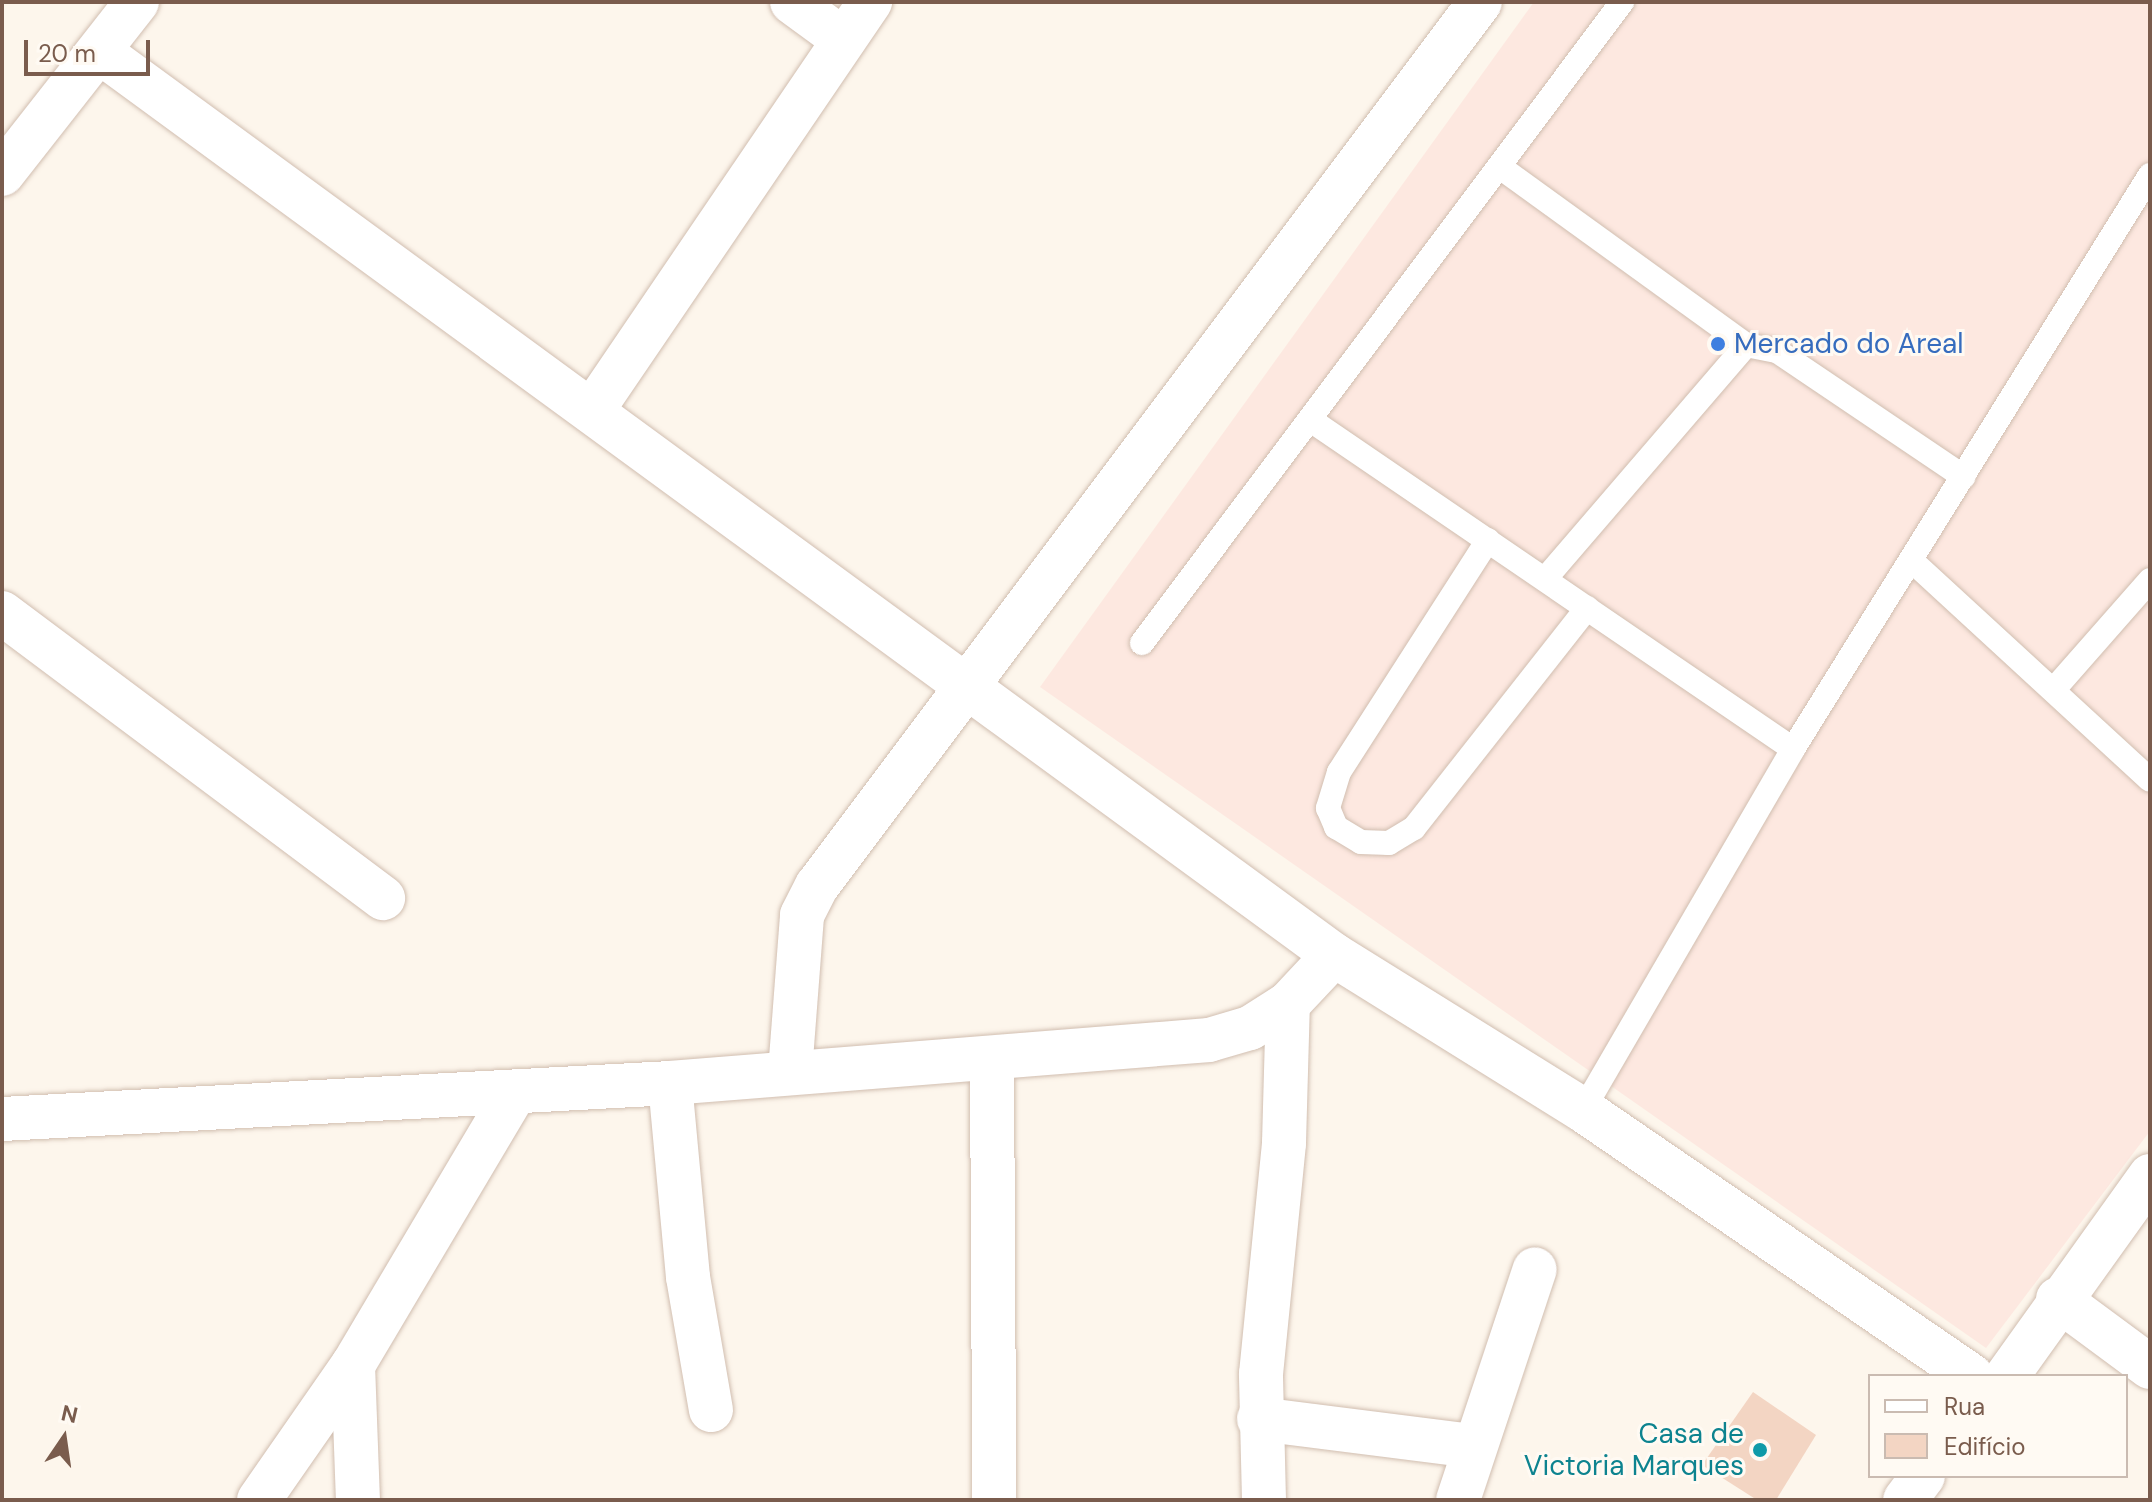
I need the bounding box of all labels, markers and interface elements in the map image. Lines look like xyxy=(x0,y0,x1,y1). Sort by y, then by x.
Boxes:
scale bar xyxy=(28,24,154,74)
text: 20 m xyxy=(38,38,96,69)
place label: Mercado do Areal xyxy=(1734,327,1964,361)
marker: Mercado do Areal xyxy=(1709,335,1727,353)
legend xyxy=(1868,1374,2128,1478)
text: Rua xyxy=(1944,1391,1985,1422)
north arrow xyxy=(24,1398,104,1478)
text: N xyxy=(58,1398,81,1430)
place label: Casa de Victoria Marques xyxy=(1524,1417,1744,1483)
text: Edifício xyxy=(1944,1431,2026,1462)
marker: Casa de Victoria Marques xyxy=(1751,1441,1769,1459)

